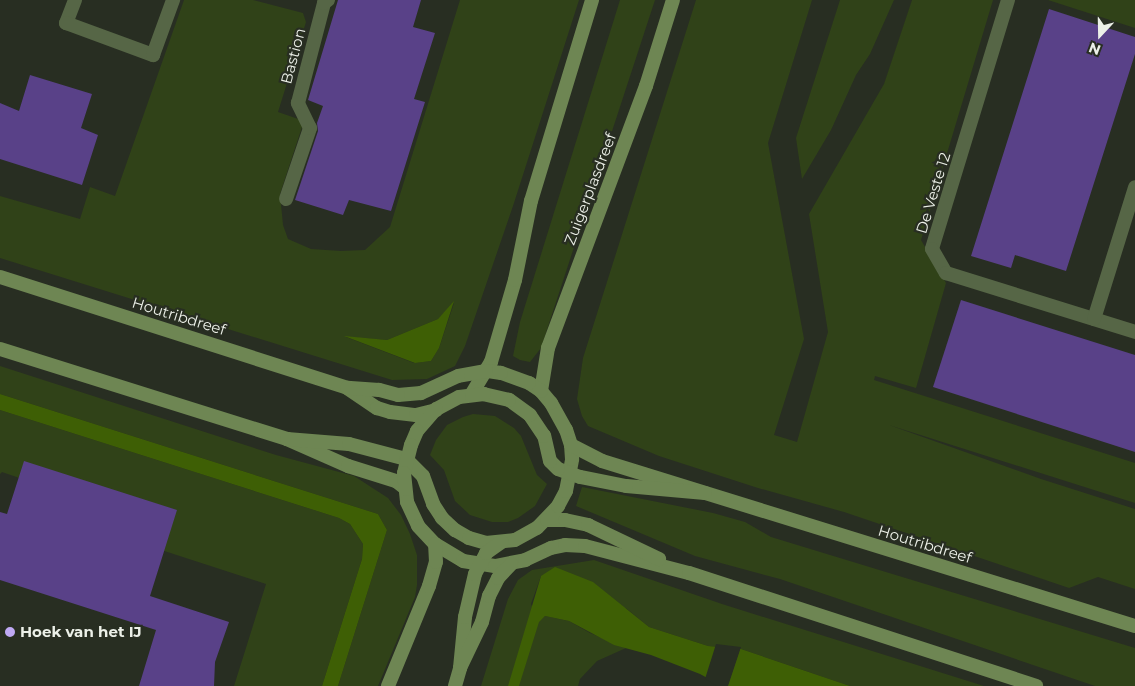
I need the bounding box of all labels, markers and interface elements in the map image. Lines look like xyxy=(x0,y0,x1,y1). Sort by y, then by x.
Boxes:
north arrow xyxy=(1075,10,1125,60)
street label: Bastion xyxy=(277,26,309,86)
text: N xyxy=(1086,39,1103,59)
street label: Zuigerplasdreef xyxy=(560,130,620,248)
street label: De Veste 12 xyxy=(912,150,954,236)
street label: Houtribdreef xyxy=(130,293,228,339)
street label: Houtribdreef xyxy=(876,521,974,567)
place label: Hoek van het IJ xyxy=(20,623,142,641)
marker: Hoek van het IJ xyxy=(4,626,16,638)

